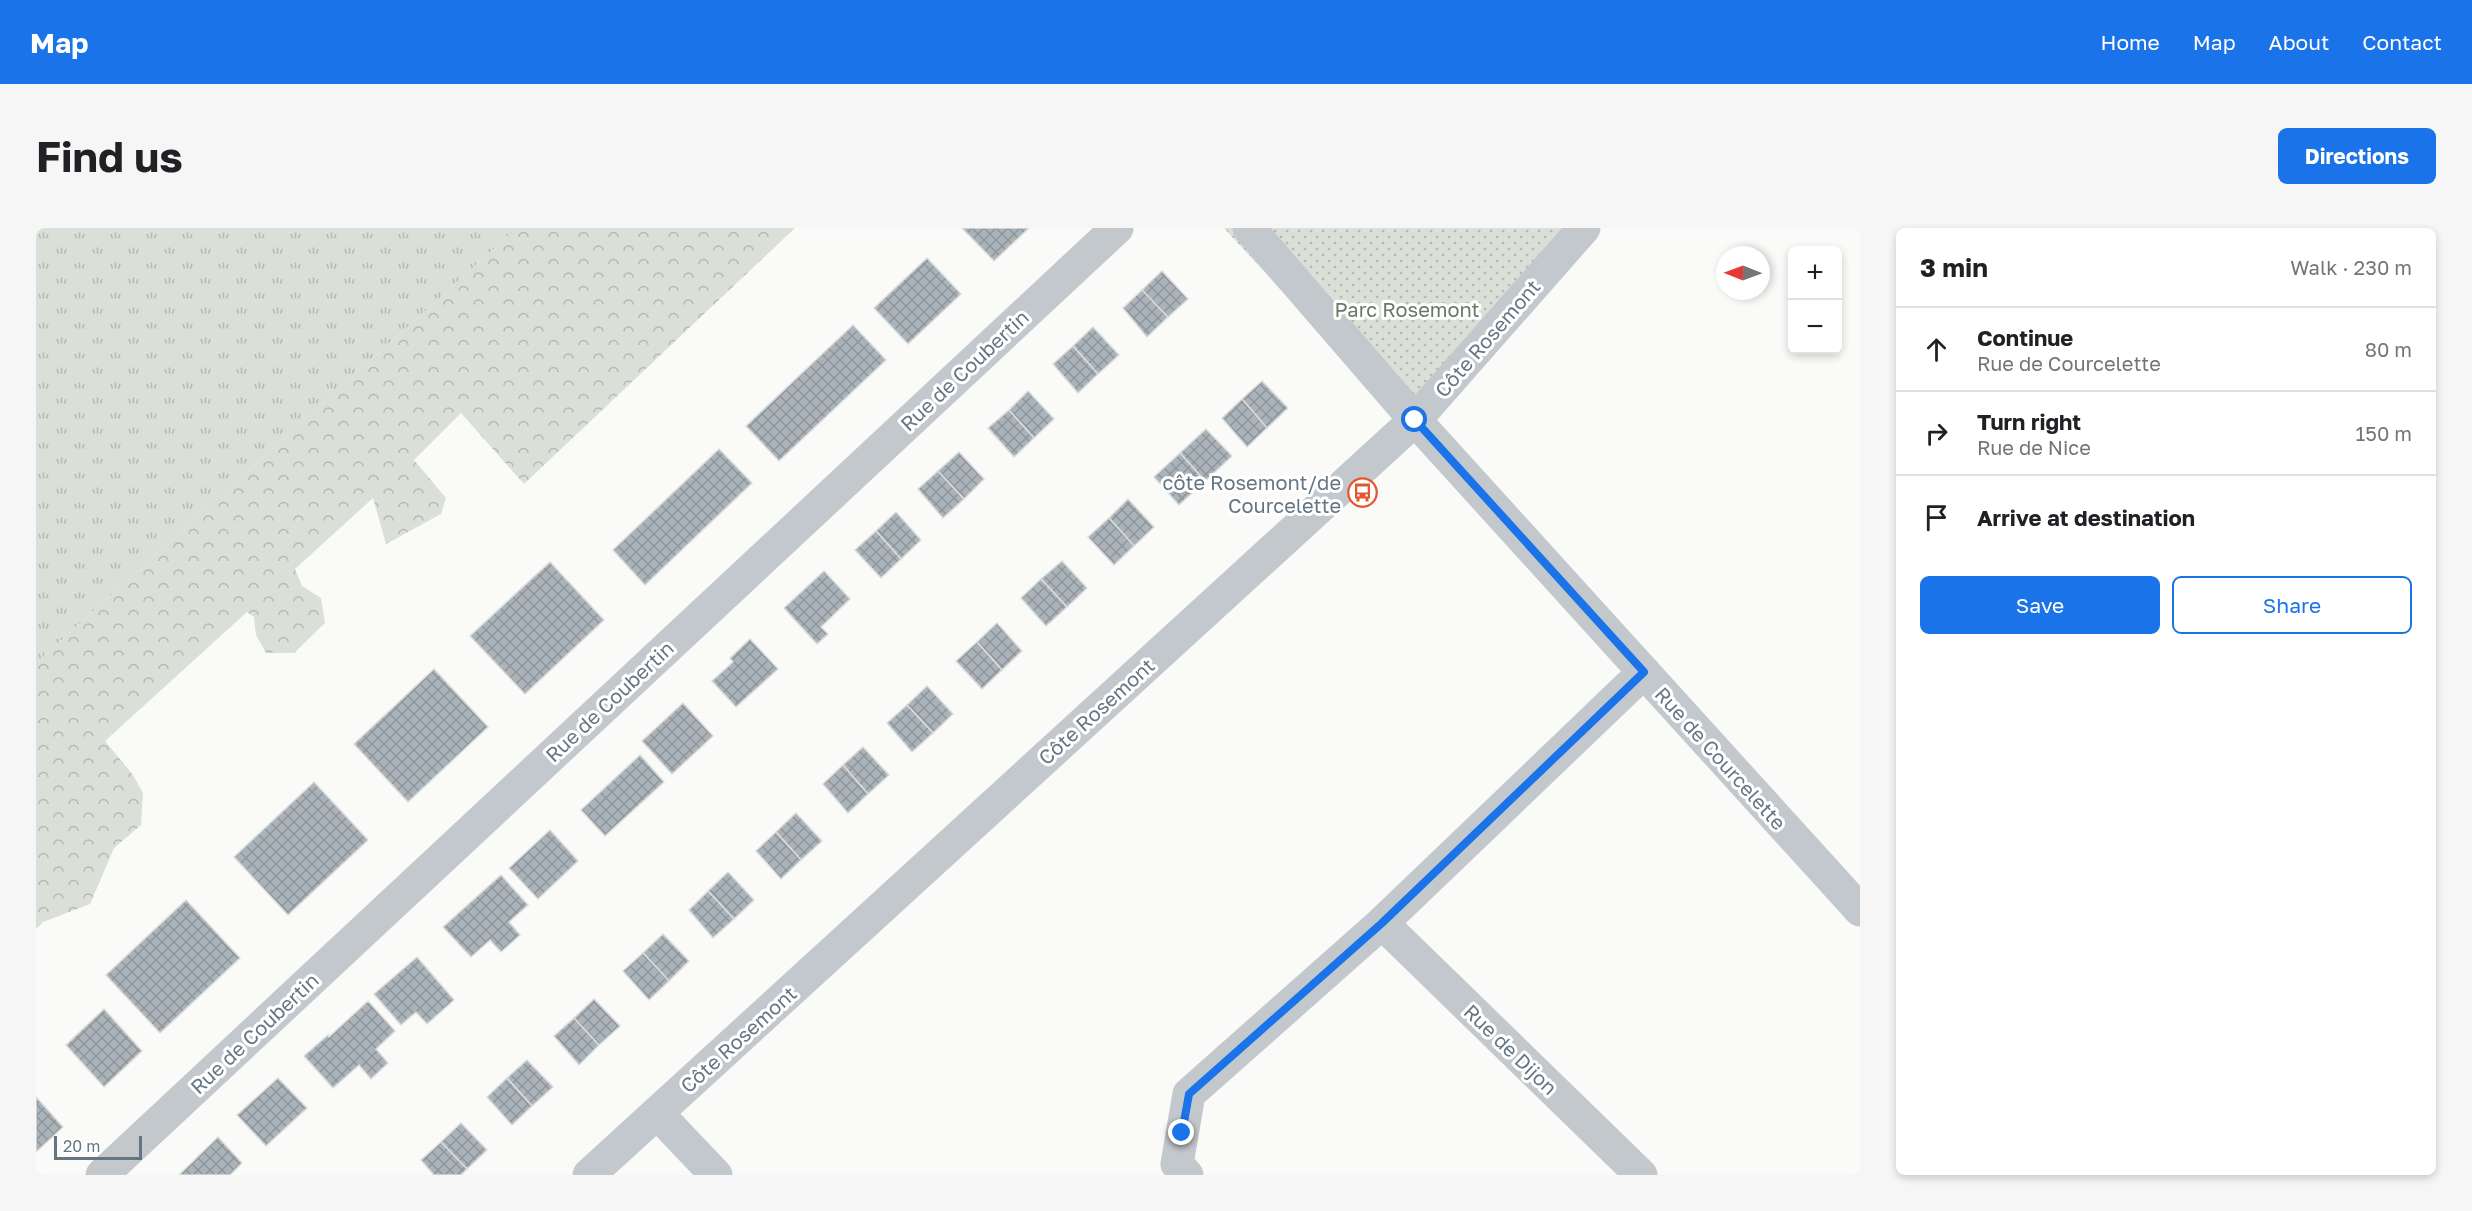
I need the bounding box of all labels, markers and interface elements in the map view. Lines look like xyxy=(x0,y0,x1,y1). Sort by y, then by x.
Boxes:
text: Map xyxy=(30,26,88,59)
text: Home xyxy=(2100,29,2160,55)
text: Map xyxy=(2193,29,2236,55)
text: About xyxy=(2269,29,2329,55)
text: Contact xyxy=(2362,29,2442,55)
button: Directions xyxy=(2278,128,2436,184)
text: Find us xyxy=(36,131,183,181)
north arrow xyxy=(1716,246,1770,300)
map controls xyxy=(1788,246,1842,354)
button: + xyxy=(1788,246,1842,300)
text: 3 min xyxy=(1920,252,1988,283)
text: Walk · 230 m xyxy=(2290,255,2412,279)
street label: Côte Rosemont xyxy=(1430,274,1544,402)
park label: Parc Rosemont xyxy=(1334,297,1480,321)
button: − xyxy=(1788,300,1842,354)
street label: Rue de Coubertin xyxy=(895,305,1033,435)
text: Continue xyxy=(1977,324,2073,351)
icon: ahead xyxy=(1920,333,1953,366)
text: 80 m xyxy=(2365,337,2412,361)
text: Rue de Courcelette xyxy=(1977,351,2161,375)
route start xyxy=(1401,406,1427,432)
text: Turn right xyxy=(1977,408,2081,435)
icon: right xyxy=(1920,417,1953,450)
text: 150 m xyxy=(2356,421,2412,445)
text: Rue de Nice xyxy=(1977,435,2091,459)
place label: côte Rosemont/de Courcelette xyxy=(1163,470,1341,517)
bus stop icon: côte Rosemont/de Courcelette xyxy=(1346,477,1378,509)
icon: arrive xyxy=(1920,501,1953,534)
text: Arrive at destination xyxy=(1977,504,2195,531)
button: Save xyxy=(1920,576,2160,634)
button: Share xyxy=(2172,576,2412,634)
street label: Rue de Coubertin xyxy=(540,636,678,766)
street label: Côte Rosemont xyxy=(1033,653,1159,769)
street label: Rue de Courcelette xyxy=(1651,682,1791,834)
street label: Rue de Coubertin xyxy=(185,968,323,1098)
street label: Côte Rosemont xyxy=(675,981,801,1097)
street label: Rue de Dijon xyxy=(1460,999,1562,1099)
route end xyxy=(1168,1119,1194,1145)
scale bar xyxy=(54,1133,142,1160)
text: 20 m xyxy=(63,1136,100,1156)

